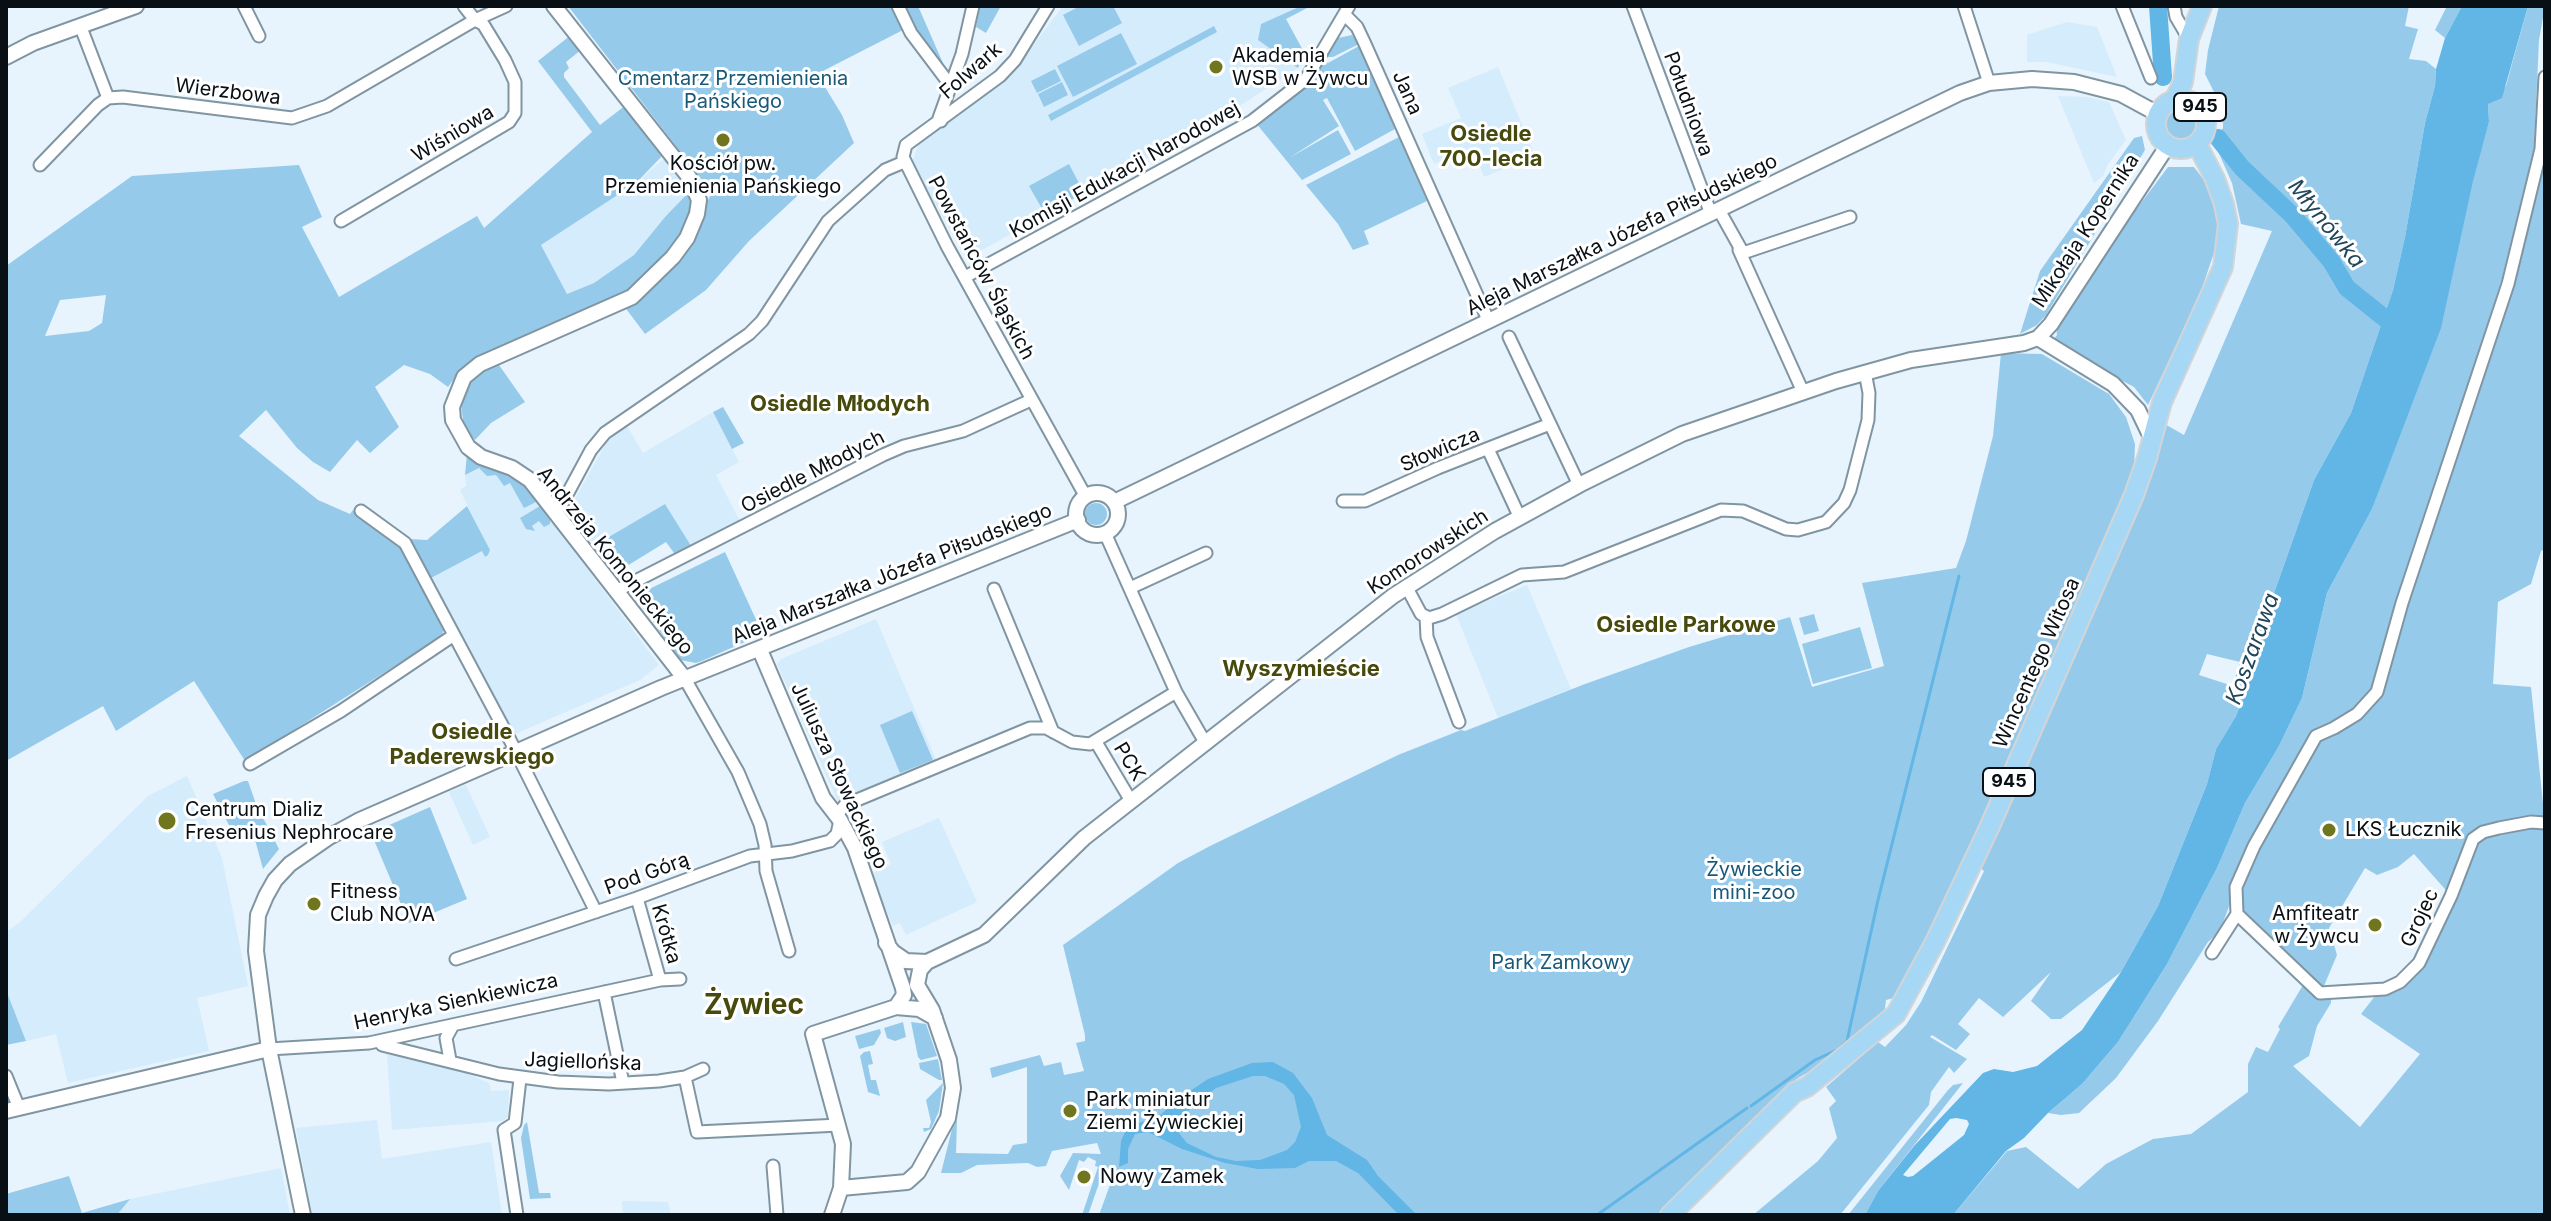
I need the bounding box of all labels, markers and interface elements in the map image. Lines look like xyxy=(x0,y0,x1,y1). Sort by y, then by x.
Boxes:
street label: Folwark xyxy=(935,38,1007,104)
place label: Akademia WSB w Żywcu xyxy=(1232,44,1368,91)
street label: Południowa xyxy=(1658,48,1718,160)
marker: Akademia WSB w Żywcu xyxy=(1207,58,1225,76)
park label: Cmentarz Przemienienia Pańskiego xyxy=(618,67,848,114)
street label: Jana xyxy=(1387,67,1427,119)
street label: Wierzbowa xyxy=(174,74,282,110)
road number: 945 xyxy=(2174,93,2226,121)
street label: Komisji Edukacji Narodowej xyxy=(1006,97,1244,243)
street label: Wiśniowa xyxy=(408,100,498,168)
district label: Osiedle 700-lecia xyxy=(1439,121,1543,172)
marker: Kościół pw. Przemienienia Pańskiego xyxy=(714,131,732,149)
street label: Aleja Marszałka Józefa Piłsudskiego xyxy=(1463,149,1781,321)
street label: Mikołaja Kopernika xyxy=(2027,150,2145,312)
place label: Kościół pw. Przemienienia Pańskiego xyxy=(605,152,841,199)
street label: Powstańców Śląskich xyxy=(922,172,1040,364)
water label: Młynówka xyxy=(2282,174,2370,274)
district label: Osiedle Młodych xyxy=(750,391,930,417)
street label: Słowicza xyxy=(1397,423,1483,477)
street label: Osiedle Młodych xyxy=(737,425,889,519)
street label: Andrzeja Komonieckiego xyxy=(532,462,698,660)
street label: Aleja Marszałka Józefa Piłsudskiego xyxy=(728,499,1056,649)
street label: Komorowskich xyxy=(1363,504,1493,600)
street label: Wincentego Witosa xyxy=(1989,574,2085,752)
water label: Koszarawa xyxy=(2221,590,2285,708)
district label: Osiedle Parkowe xyxy=(1596,612,1776,638)
district label: Wyszymieście xyxy=(1222,656,1380,682)
street label: Juliusza Słowackiego xyxy=(785,679,893,873)
district label: Osiedle Paderewskiego xyxy=(389,719,555,770)
street label: PCK xyxy=(1108,738,1150,786)
road number: 945 xyxy=(1983,768,2035,796)
place label: Centrum Dializ Fresenius Nephrocare xyxy=(185,798,394,845)
marker: Centrum Dializ Fresenius Nephrocare xyxy=(156,810,178,832)
place label: LKS Łucznik xyxy=(2345,818,2462,842)
marker: LKS Łucznik xyxy=(2320,821,2338,839)
street label: Pod Górą xyxy=(601,848,693,900)
park label: Żywieckie mini-zoo xyxy=(1706,858,1802,905)
place label: Fitness Club NOVA xyxy=(330,880,435,927)
street label: Grojec xyxy=(2396,885,2444,951)
marker: Fitness Club NOVA xyxy=(305,895,323,913)
street label: Krótka xyxy=(646,901,686,967)
place label: Amfiteatr w Żywcu xyxy=(2272,902,2359,949)
marker: Amfiteatr w Żywcu xyxy=(2366,916,2384,934)
park label: Park Zamkowy xyxy=(1491,951,1631,975)
street label: Henryka Sienkiewicza xyxy=(352,969,560,1035)
district label: Żywiec xyxy=(704,989,804,1023)
street label: Jagiellońska xyxy=(524,1048,642,1076)
place label: Park miniatur Ziemi Żywieckiej xyxy=(1086,1088,1244,1135)
marker: Park miniatur Ziemi Żywieckiej xyxy=(1061,1102,1079,1120)
place label: Nowy Zamek xyxy=(1100,1165,1224,1189)
marker: Nowy Zamek xyxy=(1075,1168,1093,1186)

